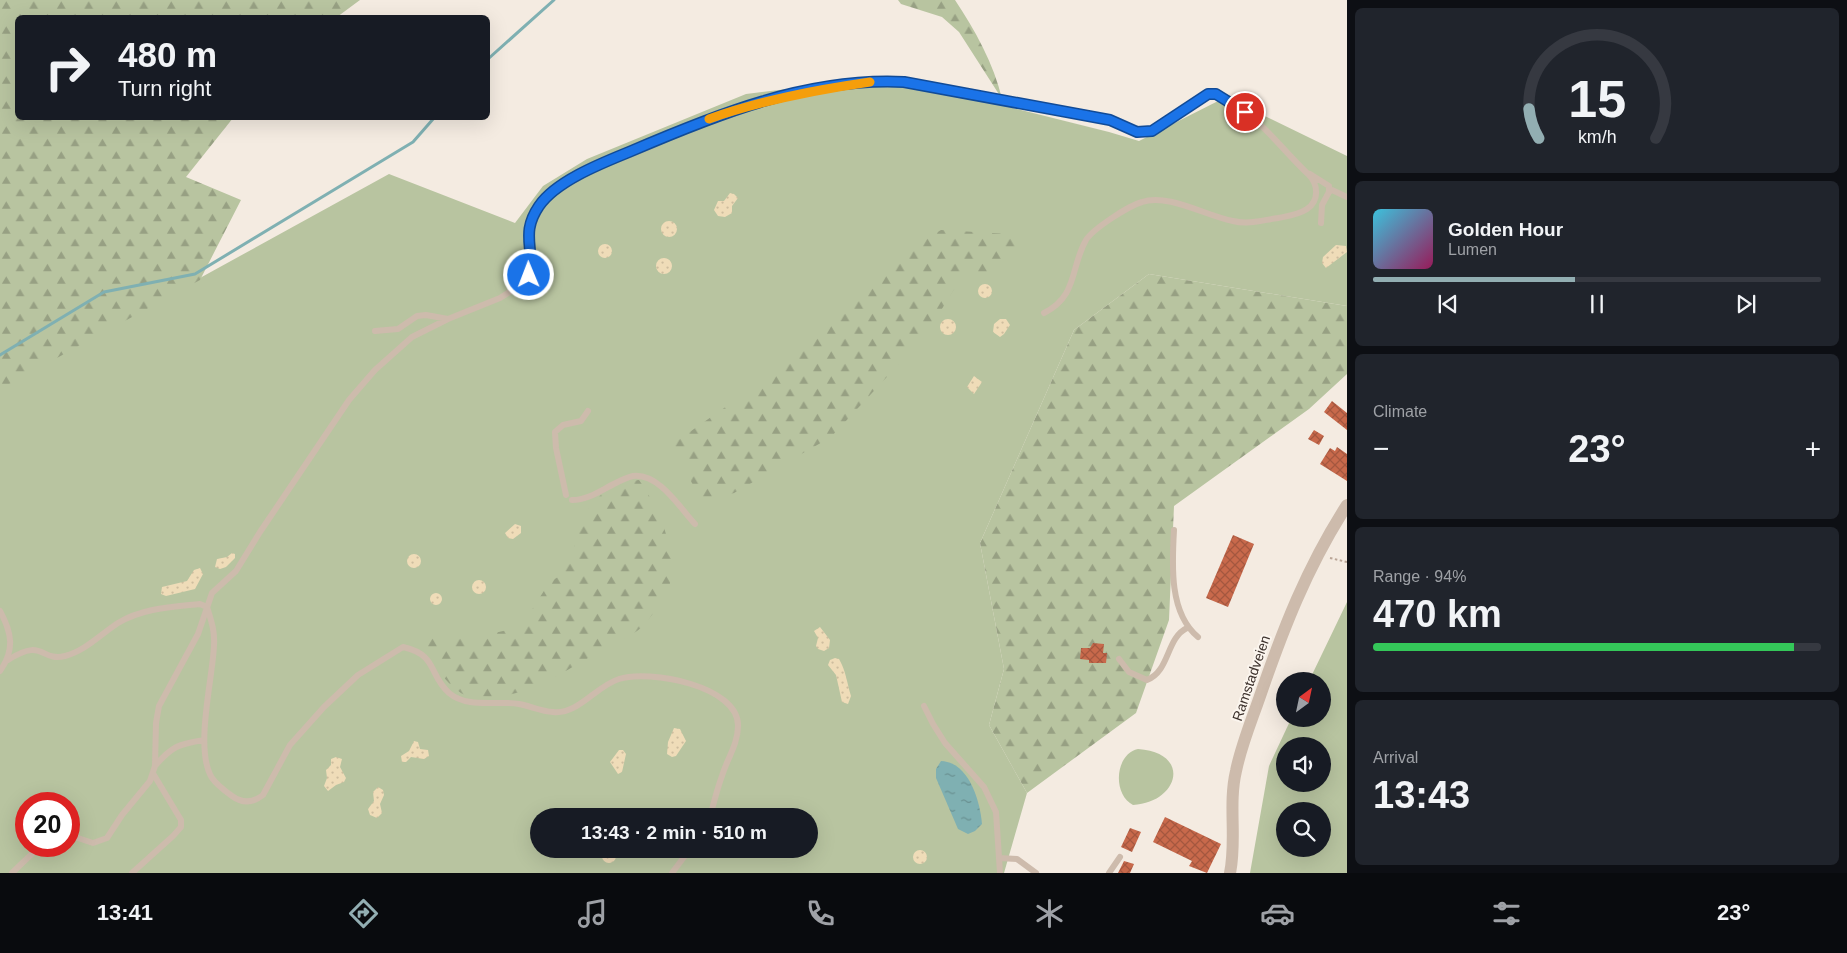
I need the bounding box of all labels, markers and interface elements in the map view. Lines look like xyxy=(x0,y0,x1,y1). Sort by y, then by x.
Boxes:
icon: right xyxy=(35,35,100,100)
text: 480 m xyxy=(118,35,217,74)
text: 15 xyxy=(1568,70,1626,128)
text: Turn right xyxy=(118,76,211,101)
pin xyxy=(1224,91,1266,133)
icon: arrive xyxy=(1231,98,1259,126)
text: km/h xyxy=(1578,127,1616,147)
text: Golden Hour xyxy=(1448,219,1563,240)
text: Lumen xyxy=(1448,241,1497,258)
position arrow xyxy=(502,248,554,300)
icon: previous xyxy=(1434,290,1462,318)
icon: pause xyxy=(1583,290,1611,318)
icon: next xyxy=(1732,290,1760,318)
text: Climate xyxy=(1373,403,1427,420)
text: 23° xyxy=(1568,428,1626,470)
text: − xyxy=(1373,433,1389,464)
text: + xyxy=(1805,433,1821,464)
text: Range · 94% xyxy=(1373,568,1466,585)
text: 470 km xyxy=(1373,593,1502,635)
street label: Ramstadveien xyxy=(1229,633,1273,723)
north arrow xyxy=(1276,672,1331,728)
map controls xyxy=(1276,672,1331,857)
button: sound xyxy=(1276,737,1331,792)
text: Arrival xyxy=(1373,749,1418,766)
text: 13:43 xyxy=(1373,774,1470,816)
speed limit sign: 20 xyxy=(15,792,80,857)
button: search xyxy=(1276,802,1331,857)
text: 13:43 · 2 min · 510 m xyxy=(581,822,767,843)
icon: directions xyxy=(346,896,381,931)
icon: music xyxy=(575,896,610,931)
icon: phone xyxy=(803,896,838,931)
icon: climate xyxy=(1032,896,1067,931)
icon: car xyxy=(1260,896,1295,931)
icon: filters xyxy=(1489,896,1524,931)
text: 13:41 xyxy=(97,900,153,925)
text: 23° xyxy=(1717,900,1750,925)

